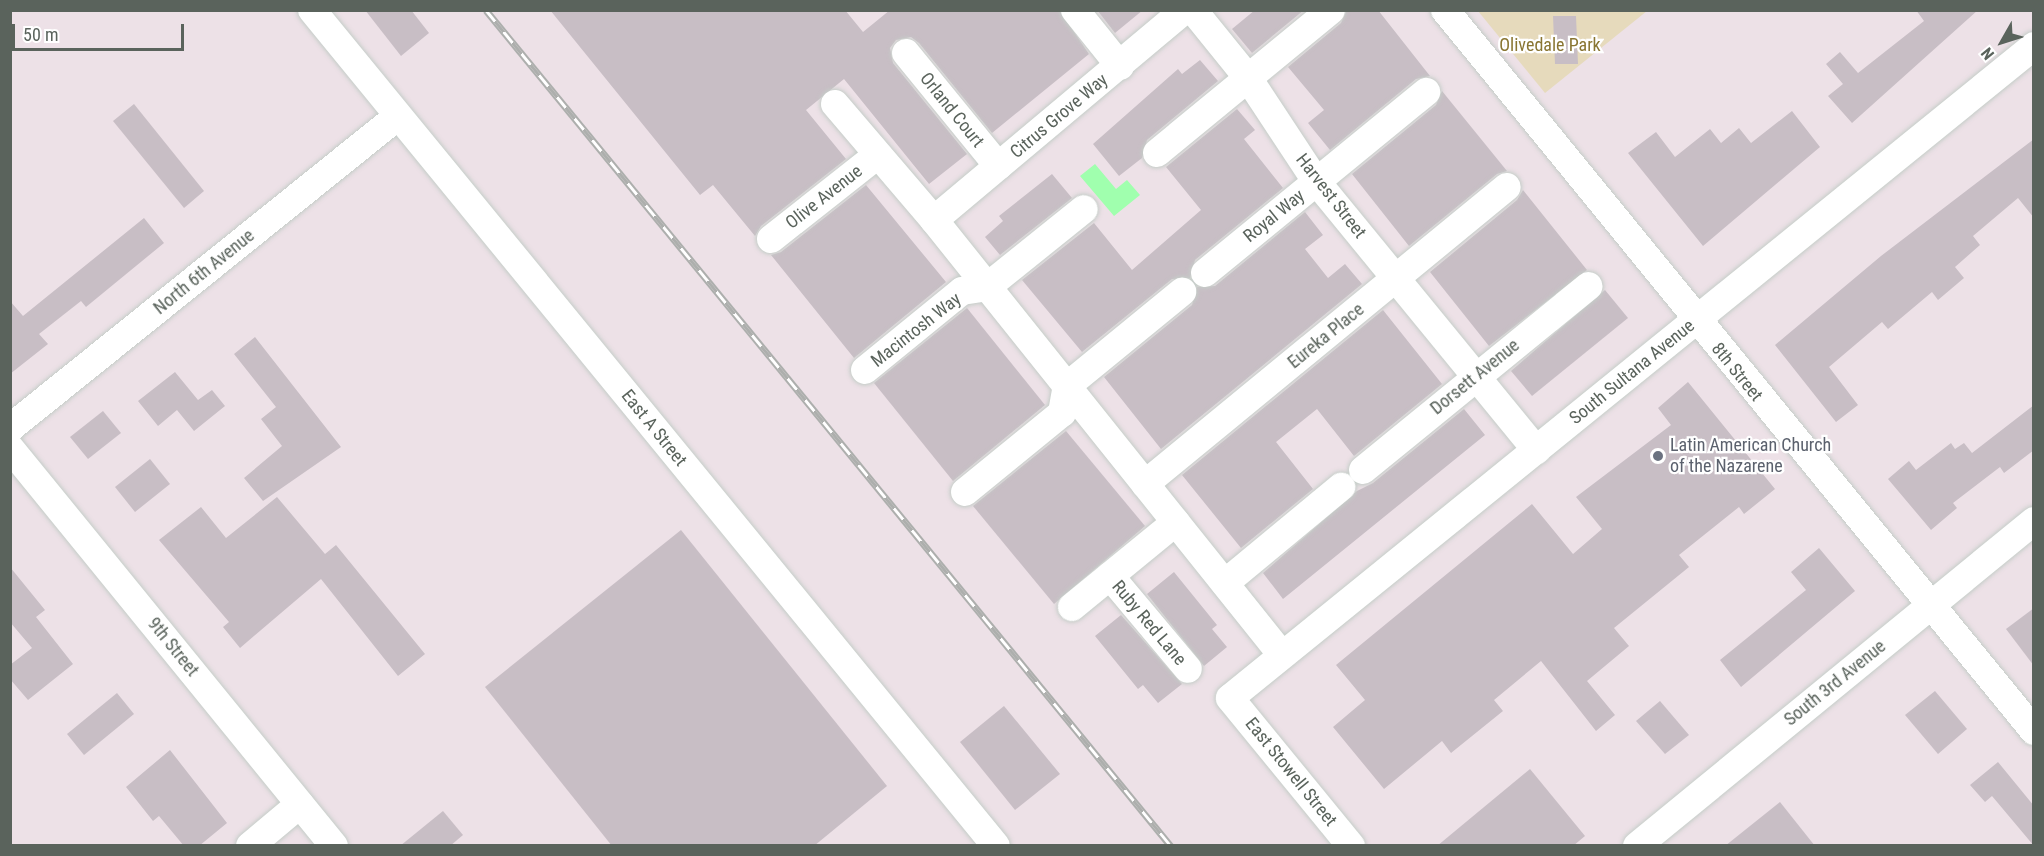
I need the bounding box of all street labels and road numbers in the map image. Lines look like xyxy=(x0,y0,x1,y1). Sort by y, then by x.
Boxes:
street label: Orland Court xyxy=(915,68,989,152)
street label: Citrus Grove Way xyxy=(1006,69,1112,163)
street label: Harvest Street xyxy=(1291,149,1371,243)
street label: Olive Avenue xyxy=(781,160,867,234)
street label: Royal Way xyxy=(1239,185,1309,247)
street label: North 6th Avenue xyxy=(149,225,259,319)
street label: Macintosh Way xyxy=(867,288,965,372)
street label: Eureka Place xyxy=(1284,299,1368,373)
street label: South Sultana Avenue xyxy=(1565,315,1699,429)
street label: Dorsett Avenue xyxy=(1426,335,1524,419)
street label: 8th Street xyxy=(1707,338,1767,406)
street label: East A Street xyxy=(617,385,691,471)
street label: Ruby Red Lane xyxy=(1107,576,1191,670)
street label: 9th Street xyxy=(143,613,203,681)
street label: South 3rd Avenue xyxy=(1780,635,1890,731)
street label: East Stowell Street xyxy=(1241,713,1341,831)

